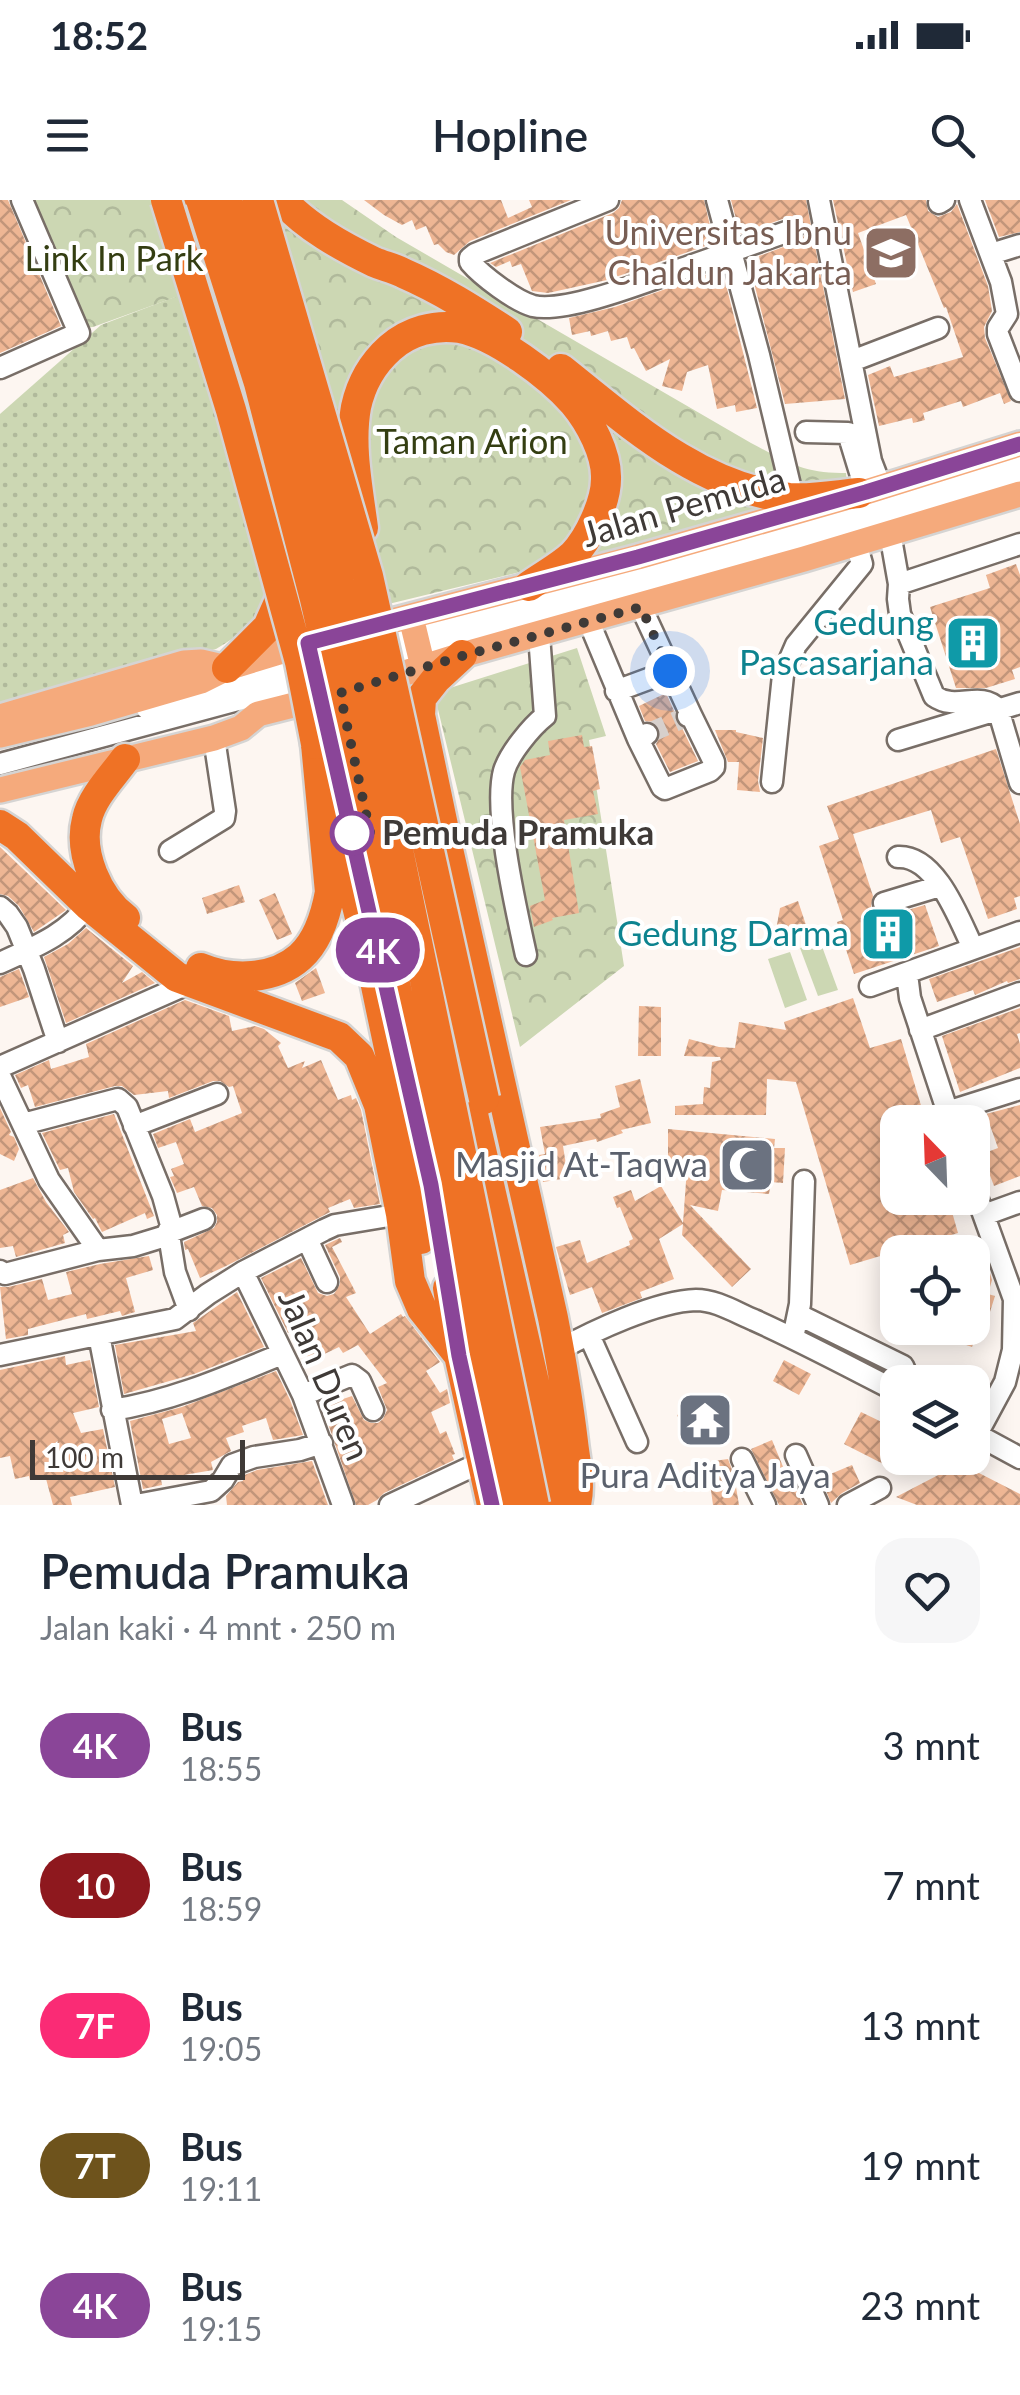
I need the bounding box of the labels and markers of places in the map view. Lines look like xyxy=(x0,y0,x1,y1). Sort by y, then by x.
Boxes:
place label: Universitas Ibnu Chaldun Jakarta xyxy=(604,210,852,292)
school or university icon: Universitas Ibnu Chaldun Jakarta xyxy=(861,223,921,283)
place label: Gedung Pascasarjana xyxy=(739,600,934,682)
building icon: Gedung Pascasarjana xyxy=(943,613,1003,673)
place label: Pemuda Pramuka xyxy=(382,810,654,852)
marker: Pemuda Pramuka xyxy=(331,812,373,854)
building icon: Gedung Darma xyxy=(858,904,918,964)
place label: Gedung Darma xyxy=(617,911,849,953)
mosque icon: Masjid At-Taqwa xyxy=(717,1135,777,1195)
place label: Masjid At-Taqwa xyxy=(455,1142,708,1184)
temple icon: Pura Aditya Jaya xyxy=(675,1390,735,1450)
place label: Pura Aditya Jaya xyxy=(579,1453,831,1495)

